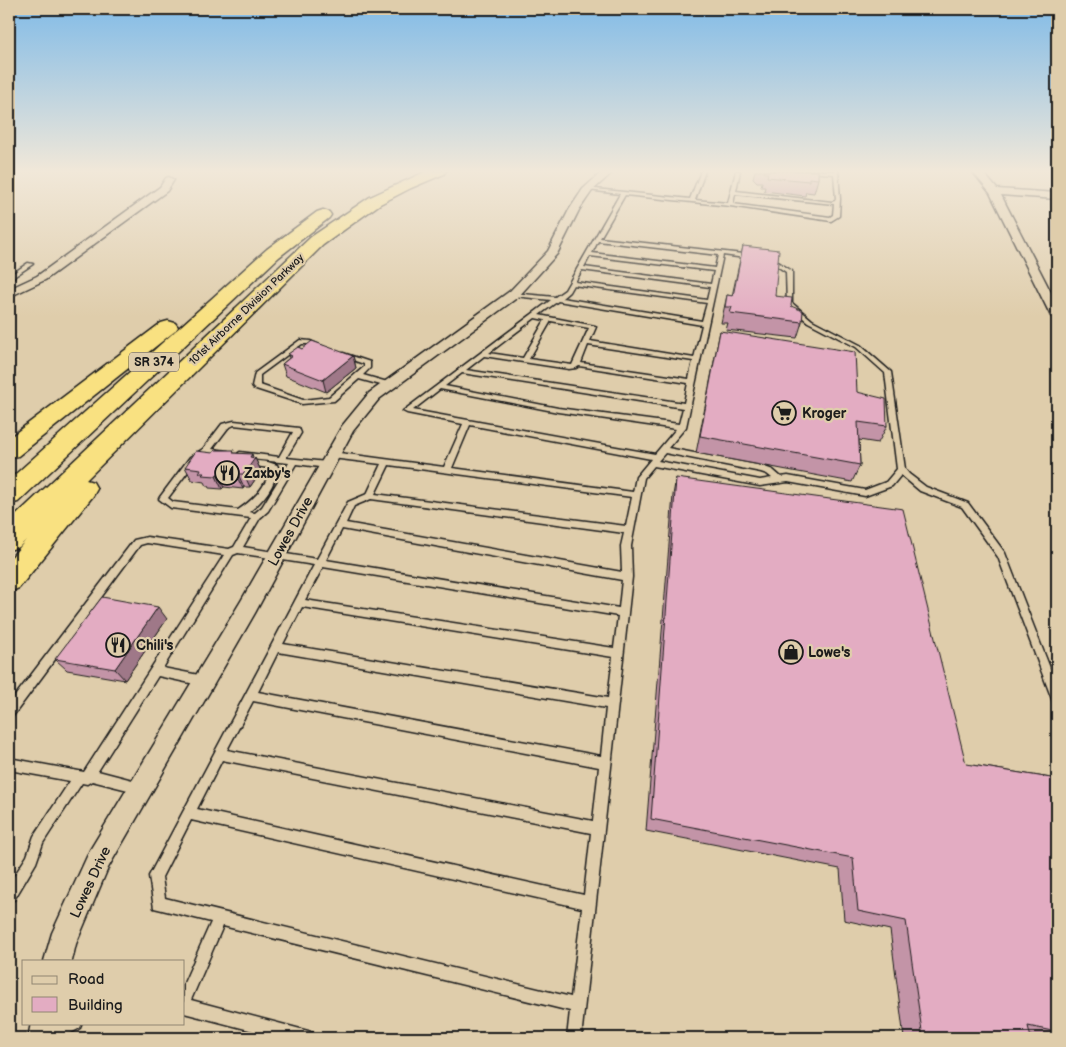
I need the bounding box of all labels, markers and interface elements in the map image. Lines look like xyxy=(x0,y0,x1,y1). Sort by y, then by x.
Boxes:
street label: 101st Airborne Division Parkway xyxy=(186,251,306,368)
road number: SR 374 xyxy=(129,352,179,372)
supermarket icon: Kroger xyxy=(771,400,797,426)
place label: Kroger xyxy=(802,405,847,422)
restaurant icon: Zaxby's xyxy=(214,460,240,486)
place label: Zaxby's xyxy=(244,465,291,482)
street label: Lowes Drive xyxy=(264,494,316,569)
restaurant icon: Chili's xyxy=(105,632,131,658)
place label: Chili's xyxy=(136,637,174,654)
shop icon: Lowe's xyxy=(778,639,804,665)
place label: Lowe's xyxy=(808,644,850,661)
street label: Lowes Drive xyxy=(67,844,114,921)
legend xyxy=(22,960,185,1024)
text: Road xyxy=(68,970,104,989)
text: Building xyxy=(68,996,123,1015)

